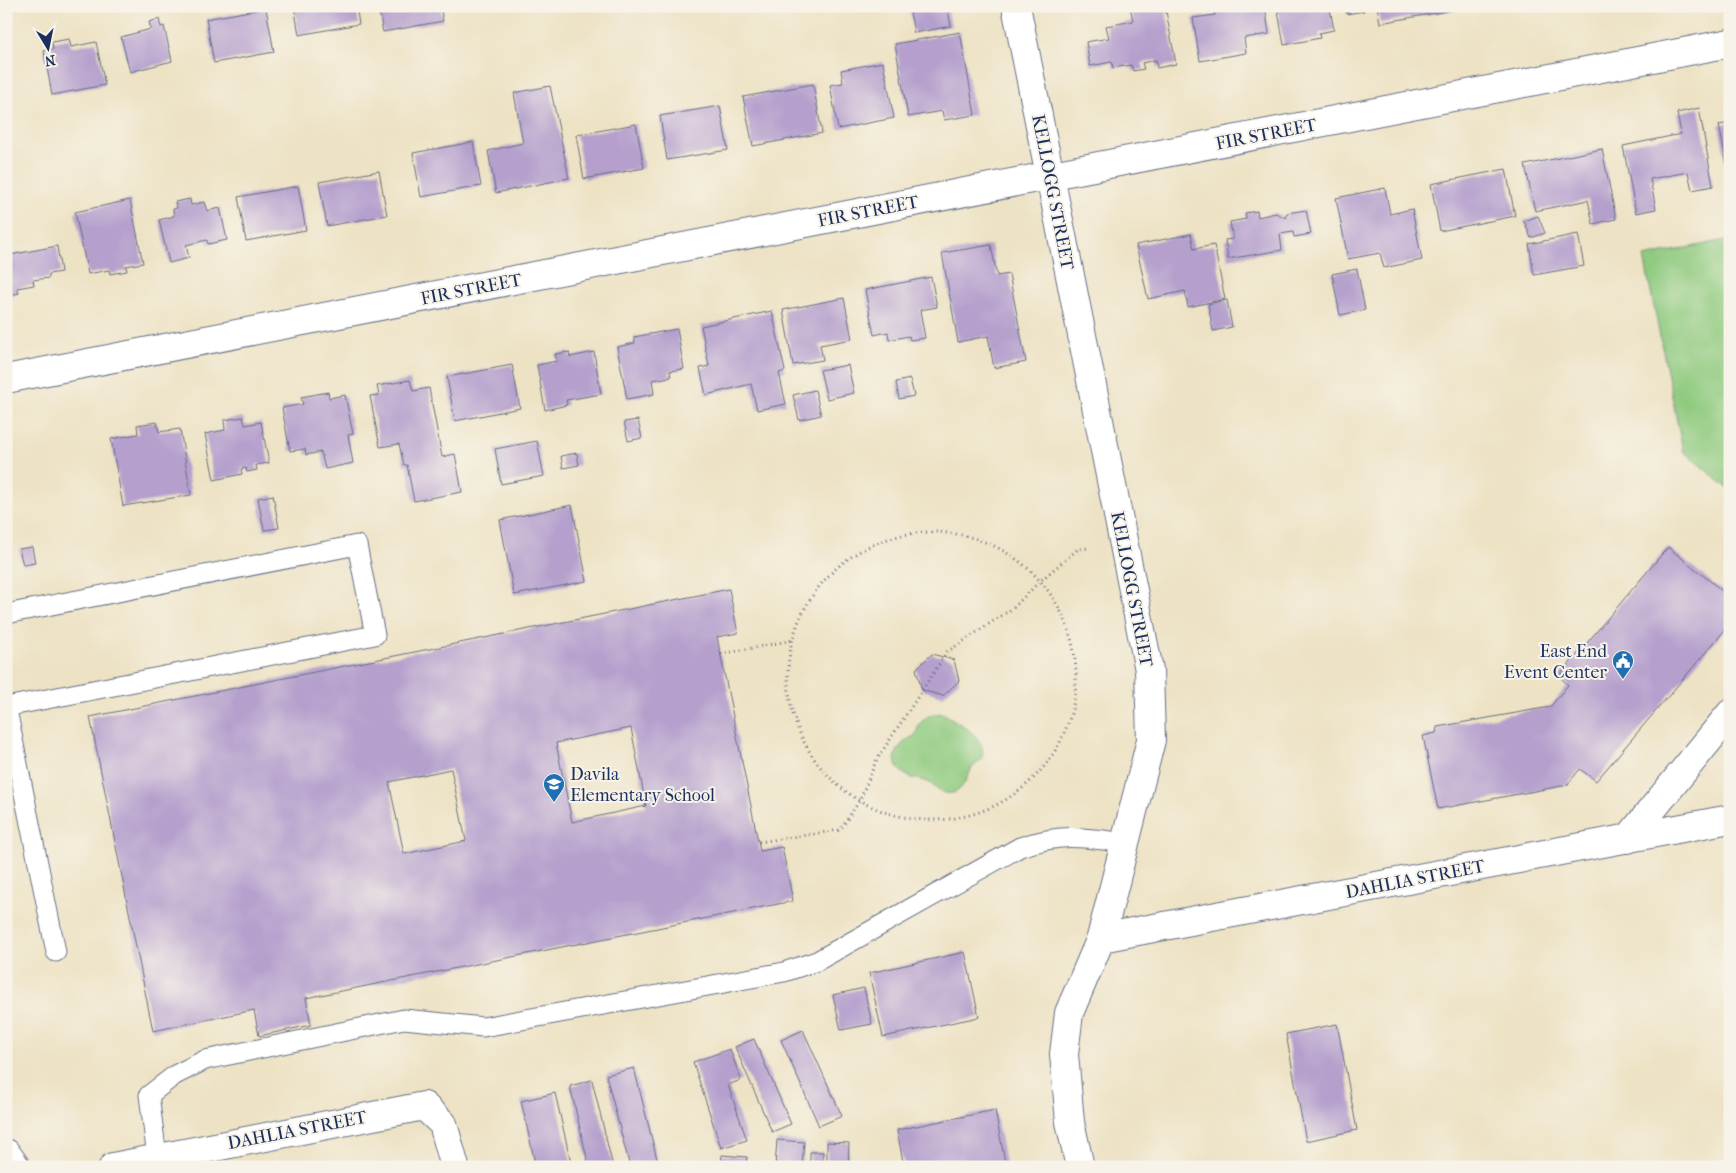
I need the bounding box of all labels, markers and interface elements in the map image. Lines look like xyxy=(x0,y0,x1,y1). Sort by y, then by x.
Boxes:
north arrow xyxy=(22,22,72,72)
text: N xyxy=(43,51,57,70)
street label: KELLOGG STREET xyxy=(1027,113,1078,272)
street label: FIR STREET xyxy=(1214,114,1319,155)
street label: FIR STREET xyxy=(816,191,921,232)
street label: FIR STREET xyxy=(419,269,524,310)
street label: KELLOGG STREET xyxy=(1106,510,1157,669)
place label: East End Event Center xyxy=(1504,641,1607,683)
public building icon: East End Event Center xyxy=(1611,649,1635,680)
place label: Davila Elementary School xyxy=(570,764,715,806)
school or university icon: Davila Elementary School xyxy=(542,772,566,803)
street label: DAHLIA STREET xyxy=(1344,856,1487,903)
street label: DAHLIA STREET xyxy=(226,1107,369,1154)

